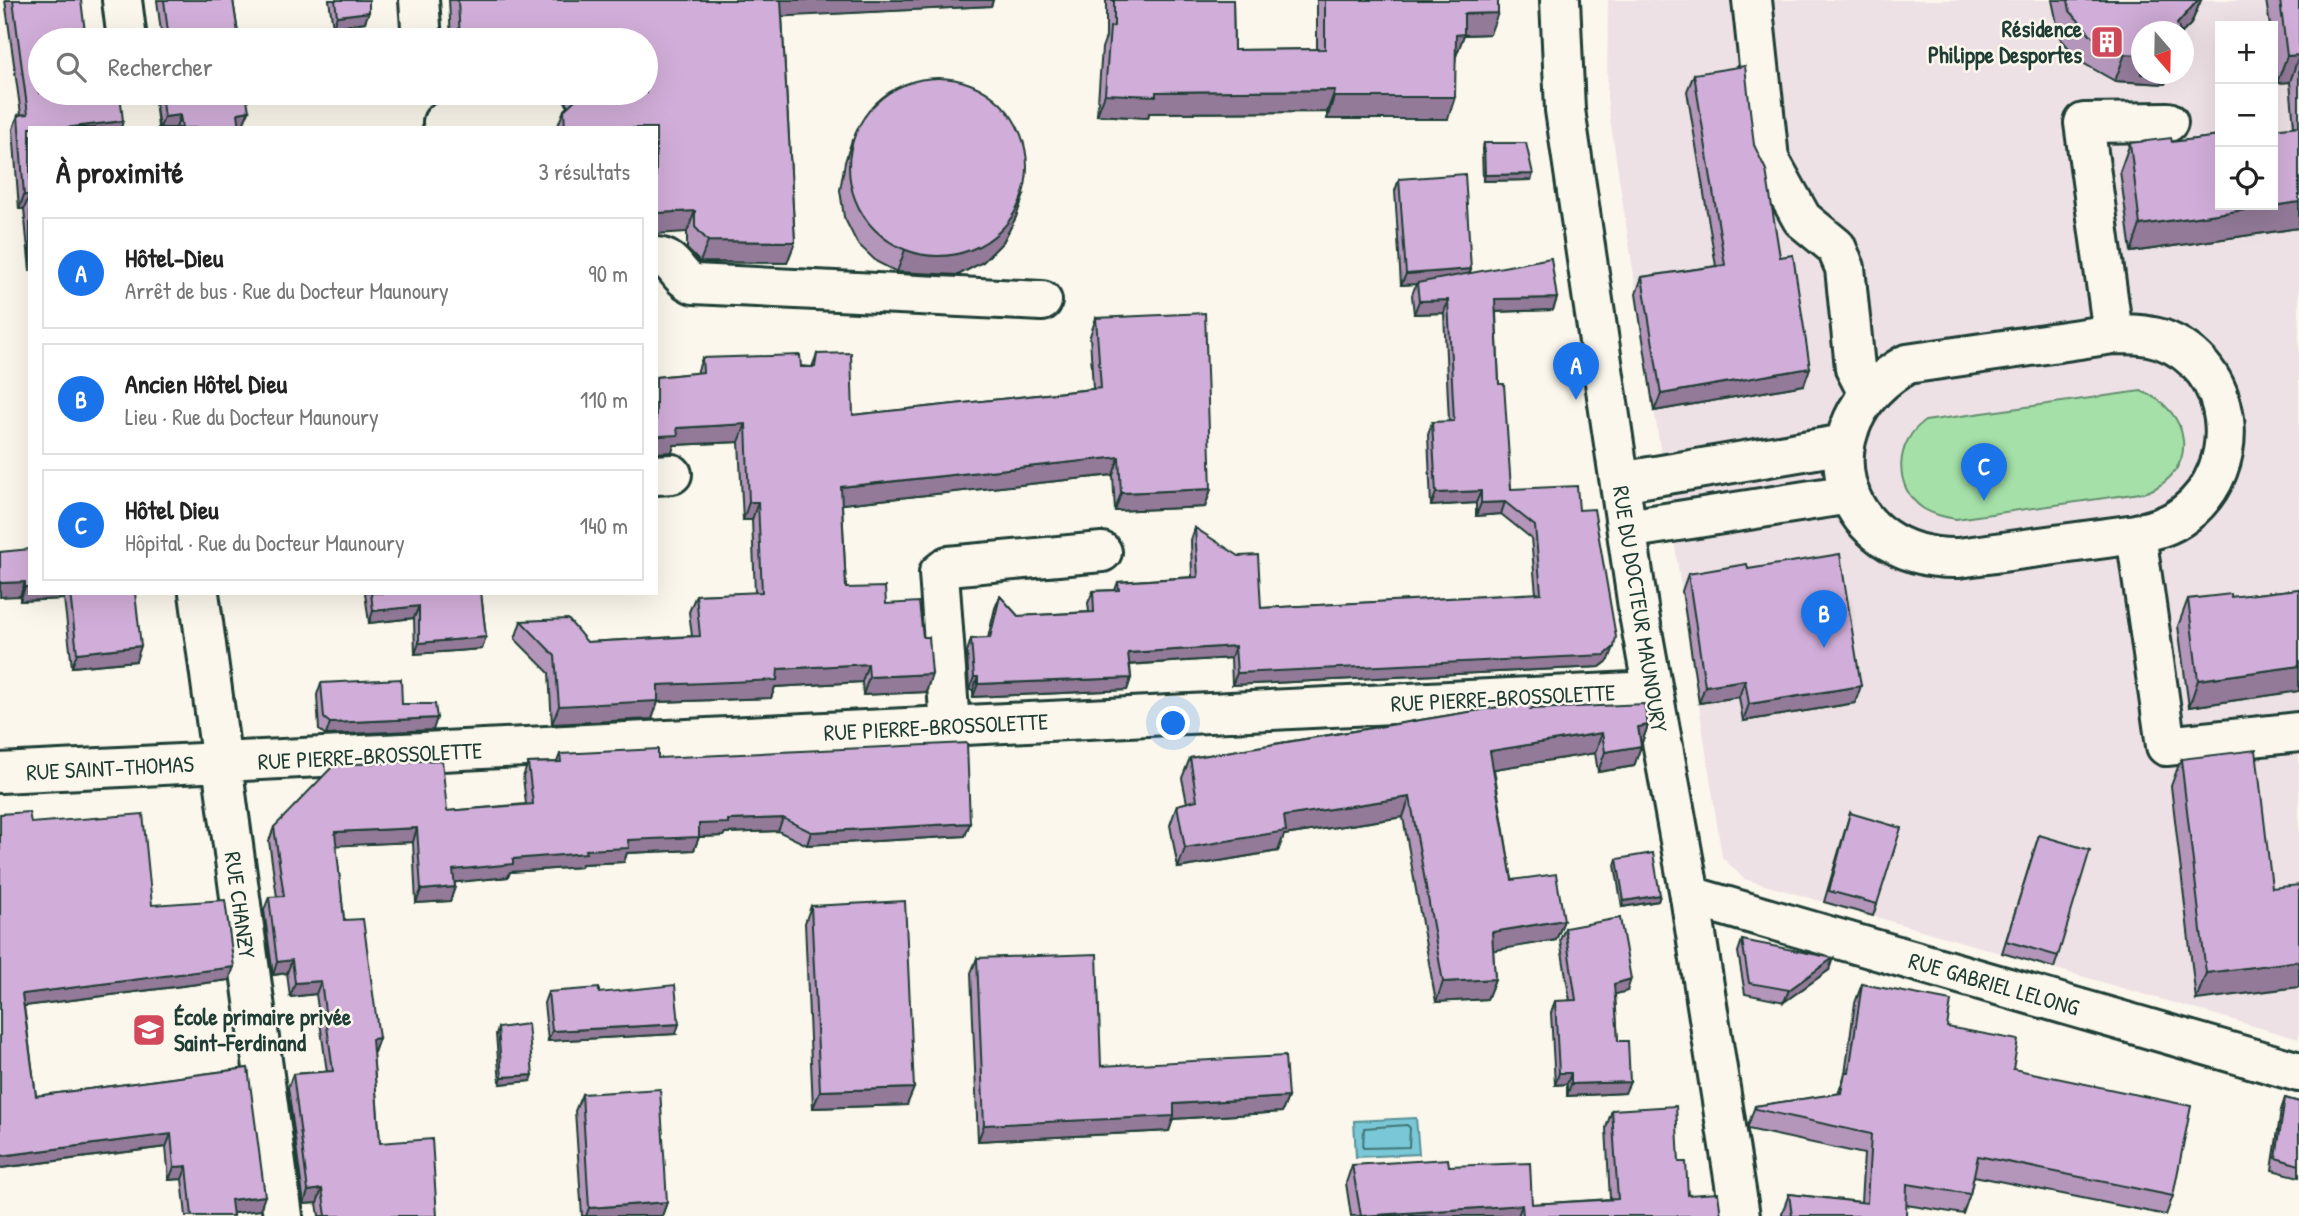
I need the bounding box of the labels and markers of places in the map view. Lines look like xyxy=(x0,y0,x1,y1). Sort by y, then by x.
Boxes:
place label: Résidence Philippe Desportes xyxy=(1928,13,2083,71)
building icon: Résidence Philippe Desportes xyxy=(2088,23,2126,61)
pin: A xyxy=(1553,342,1599,400)
pin: C xyxy=(1961,443,2007,501)
pin: B xyxy=(1801,590,1847,648)
place label: École primaire privée Saint-Ferdinand xyxy=(174,1001,352,1058)
school or university icon: École primaire privée Saint-Ferdinand xyxy=(130,1011,168,1049)

